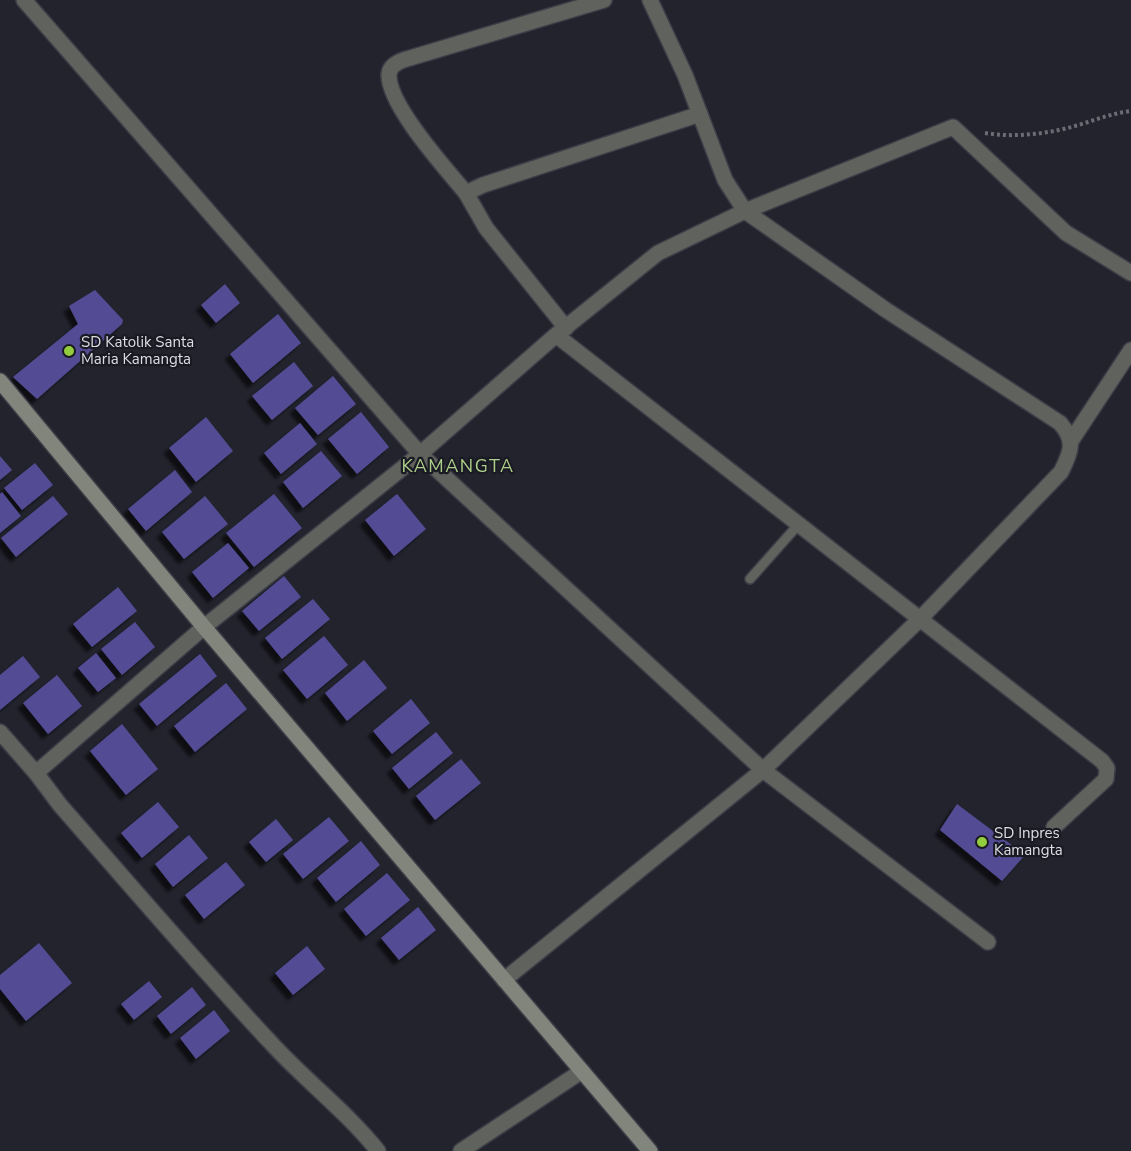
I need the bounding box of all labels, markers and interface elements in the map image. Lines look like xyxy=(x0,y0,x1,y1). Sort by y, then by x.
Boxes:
place label: SD Katolik Santa Maria Kamangta xyxy=(81,332,194,369)
marker: SD Katolik Santa Maria Kamangta xyxy=(62,344,76,358)
district label: KAMANGTA xyxy=(401,454,515,478)
place label: SD Inpres Kamangta xyxy=(994,823,1063,860)
marker: SD Inpres Kamangta xyxy=(975,835,989,849)

